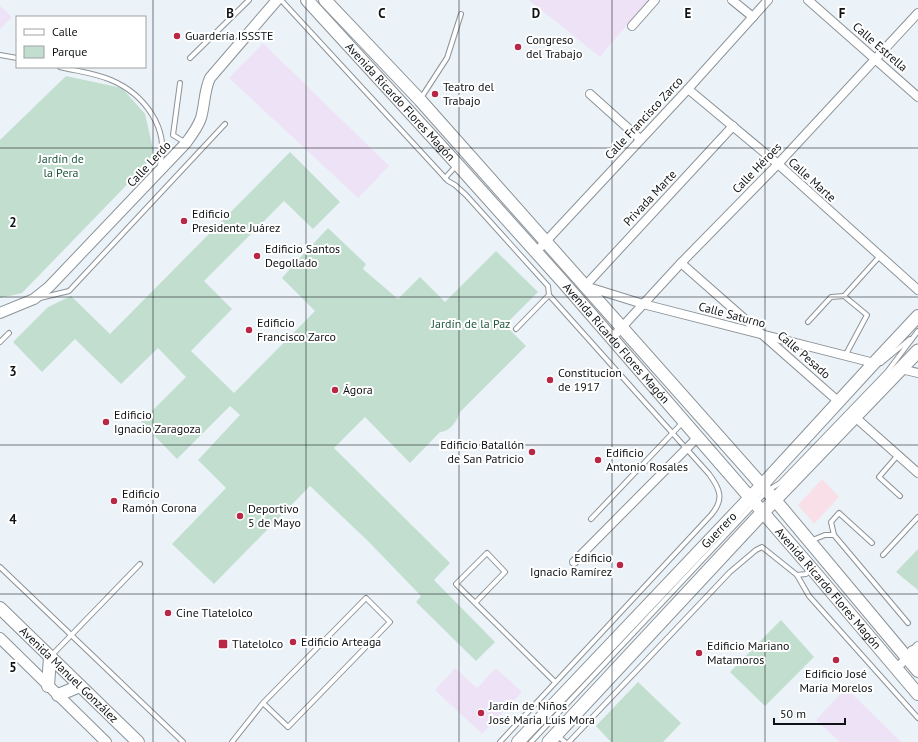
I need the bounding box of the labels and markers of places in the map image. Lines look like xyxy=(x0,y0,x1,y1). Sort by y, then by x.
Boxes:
place label: Guardería ISSSTE xyxy=(185,28,274,43)
marker: Guardería ISSSTE xyxy=(172,31,182,41)
place label: Congreso del Trabajo xyxy=(526,32,582,61)
marker: Congreso del Trabajo xyxy=(513,42,523,52)
place label: Teatro del Trabajo xyxy=(443,79,495,108)
marker: Teatro del Trabajo xyxy=(430,89,440,99)
place label: Edificio Presidente Juárez xyxy=(192,206,280,235)
marker: Edificio Presidente Juárez xyxy=(179,216,189,226)
place label: Edificio Santos Degollado xyxy=(265,241,340,270)
marker: Edificio Santos Degollado xyxy=(252,251,262,261)
place label: Edificio Francisco Zarco xyxy=(257,315,336,344)
marker: Edificio Francisco Zarco xyxy=(244,325,254,335)
place label: Constitucion de 1917 xyxy=(558,365,622,394)
marker: Constitucion de 1917 xyxy=(545,375,555,385)
place label: Ágora xyxy=(343,382,373,397)
marker: Ágora xyxy=(330,385,340,395)
place label: Edificio Ignacio Zaragoza xyxy=(114,407,201,436)
marker: Edificio Ignacio Zaragoza xyxy=(101,417,111,427)
place label: Edificio Batallón de San Patricio xyxy=(440,437,524,466)
place label: Edificio Antonio Rosales xyxy=(606,445,688,474)
marker: Edificio Batallón de San Patricio xyxy=(527,447,537,457)
marker: Edificio Antonio Rosales xyxy=(593,455,603,465)
place label: Edificio Ramón Corona xyxy=(122,486,197,515)
marker: Edificio Ramón Corona xyxy=(109,496,119,506)
place label: Deportivo 5 de Mayo xyxy=(248,501,301,530)
marker: Deportivo 5 de Mayo xyxy=(235,511,245,521)
place label: Edificio Ignacio Ramírez xyxy=(530,550,612,579)
marker: Edificio Ignacio Ramírez xyxy=(615,560,625,570)
place label: Cine Tlatelolco xyxy=(176,605,253,620)
marker: Cine Tlatelolco xyxy=(163,608,173,618)
place label: Edificio Arteaga xyxy=(301,634,381,649)
place label: Tlatelolco xyxy=(232,636,283,651)
marker: Edificio Arteaga xyxy=(288,637,298,647)
marker: Tlatelolco xyxy=(217,638,229,650)
place label: Edificio Mariano Matamoros xyxy=(707,638,790,667)
marker: Edificio Mariano Matamoros xyxy=(694,648,704,658)
marker: Edificio José María Morelos xyxy=(831,655,841,665)
place label: Edificio José María Morelos xyxy=(800,666,873,695)
place label: Jardín de Niños José Maria Luis Mora xyxy=(488,698,595,727)
marker: Jardín de Niños José Maria Luis Mora xyxy=(476,708,486,718)

